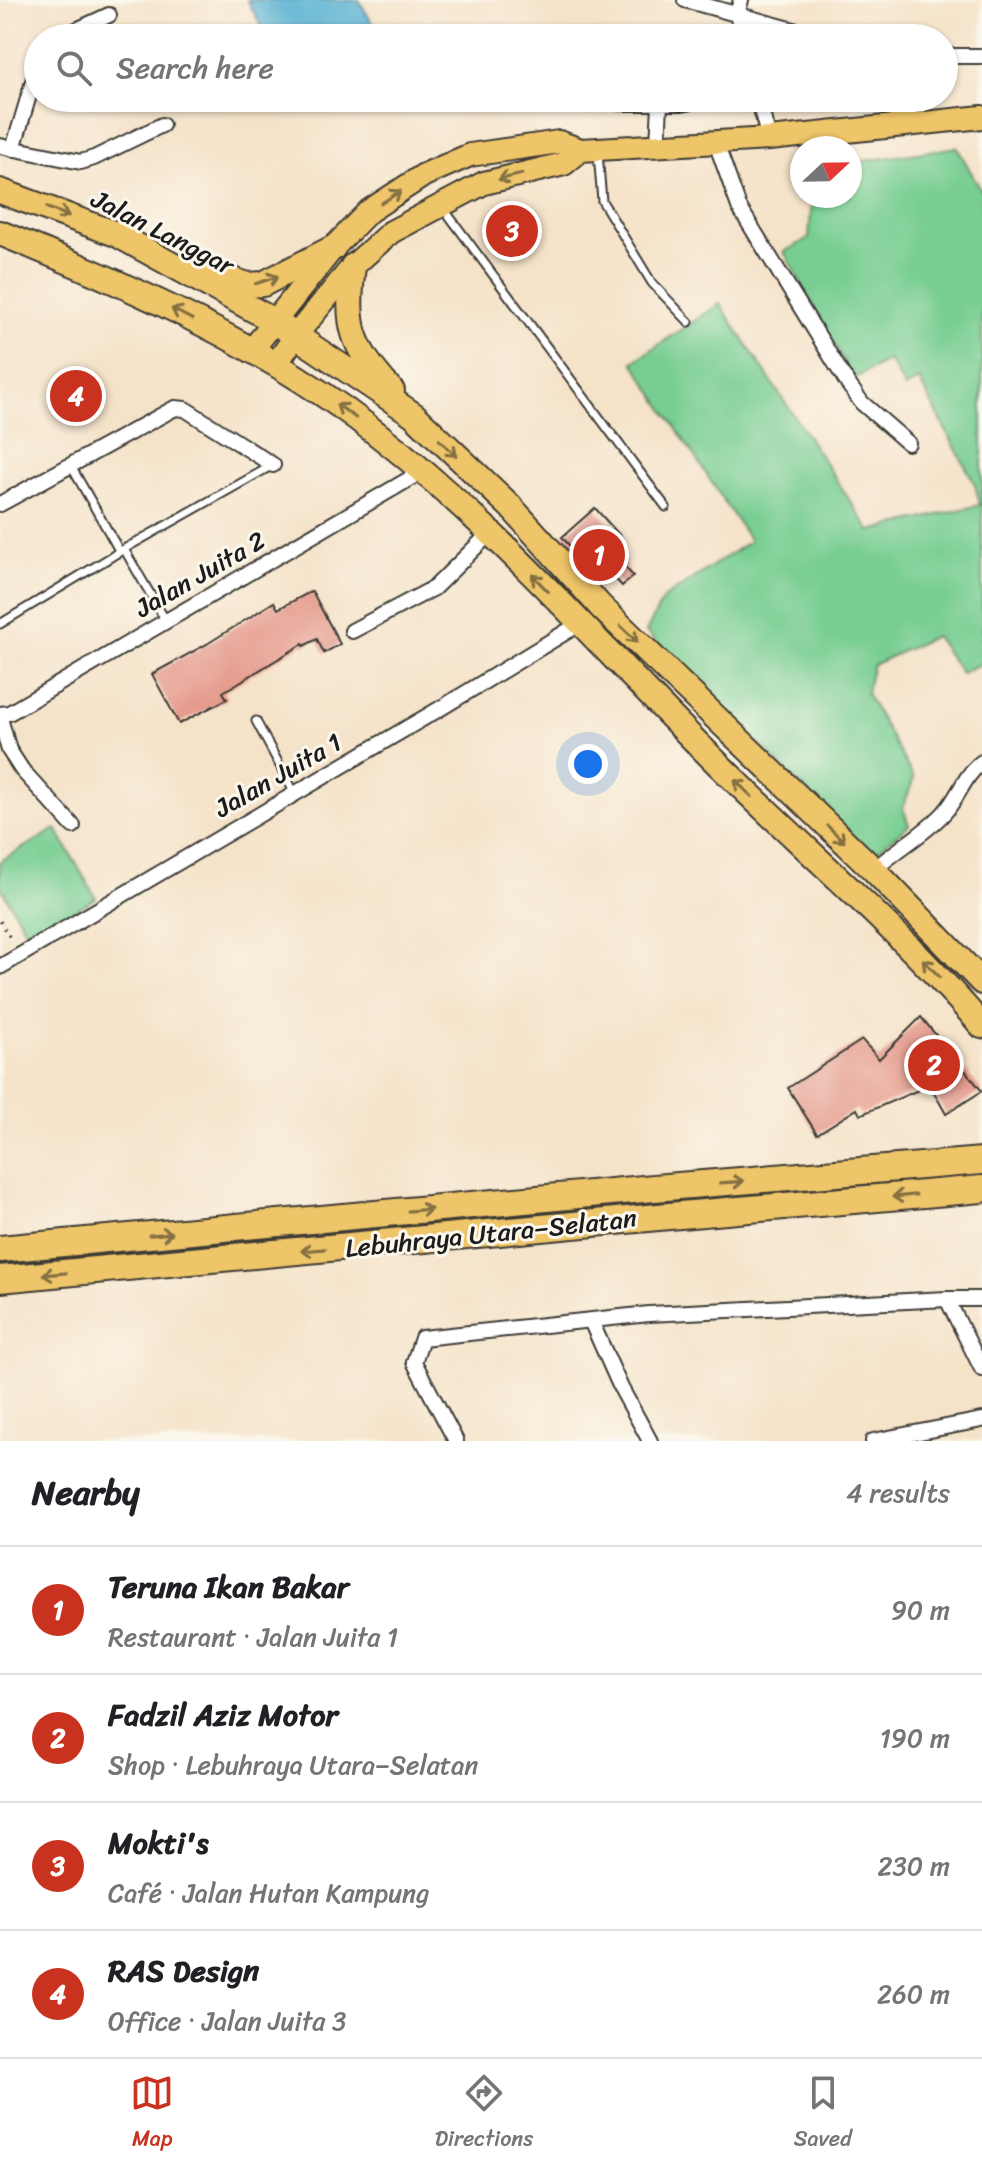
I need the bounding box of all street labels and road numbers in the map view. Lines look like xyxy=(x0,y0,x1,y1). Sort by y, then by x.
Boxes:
street label: Jalan Langgar xyxy=(82,176,244,288)
street label: Jalan Juita 2 xyxy=(125,518,274,631)
street label: Jalan Juita 1 xyxy=(204,720,351,831)
street label: Lebuhraya Utara–Selatan xyxy=(343,1195,639,1271)

